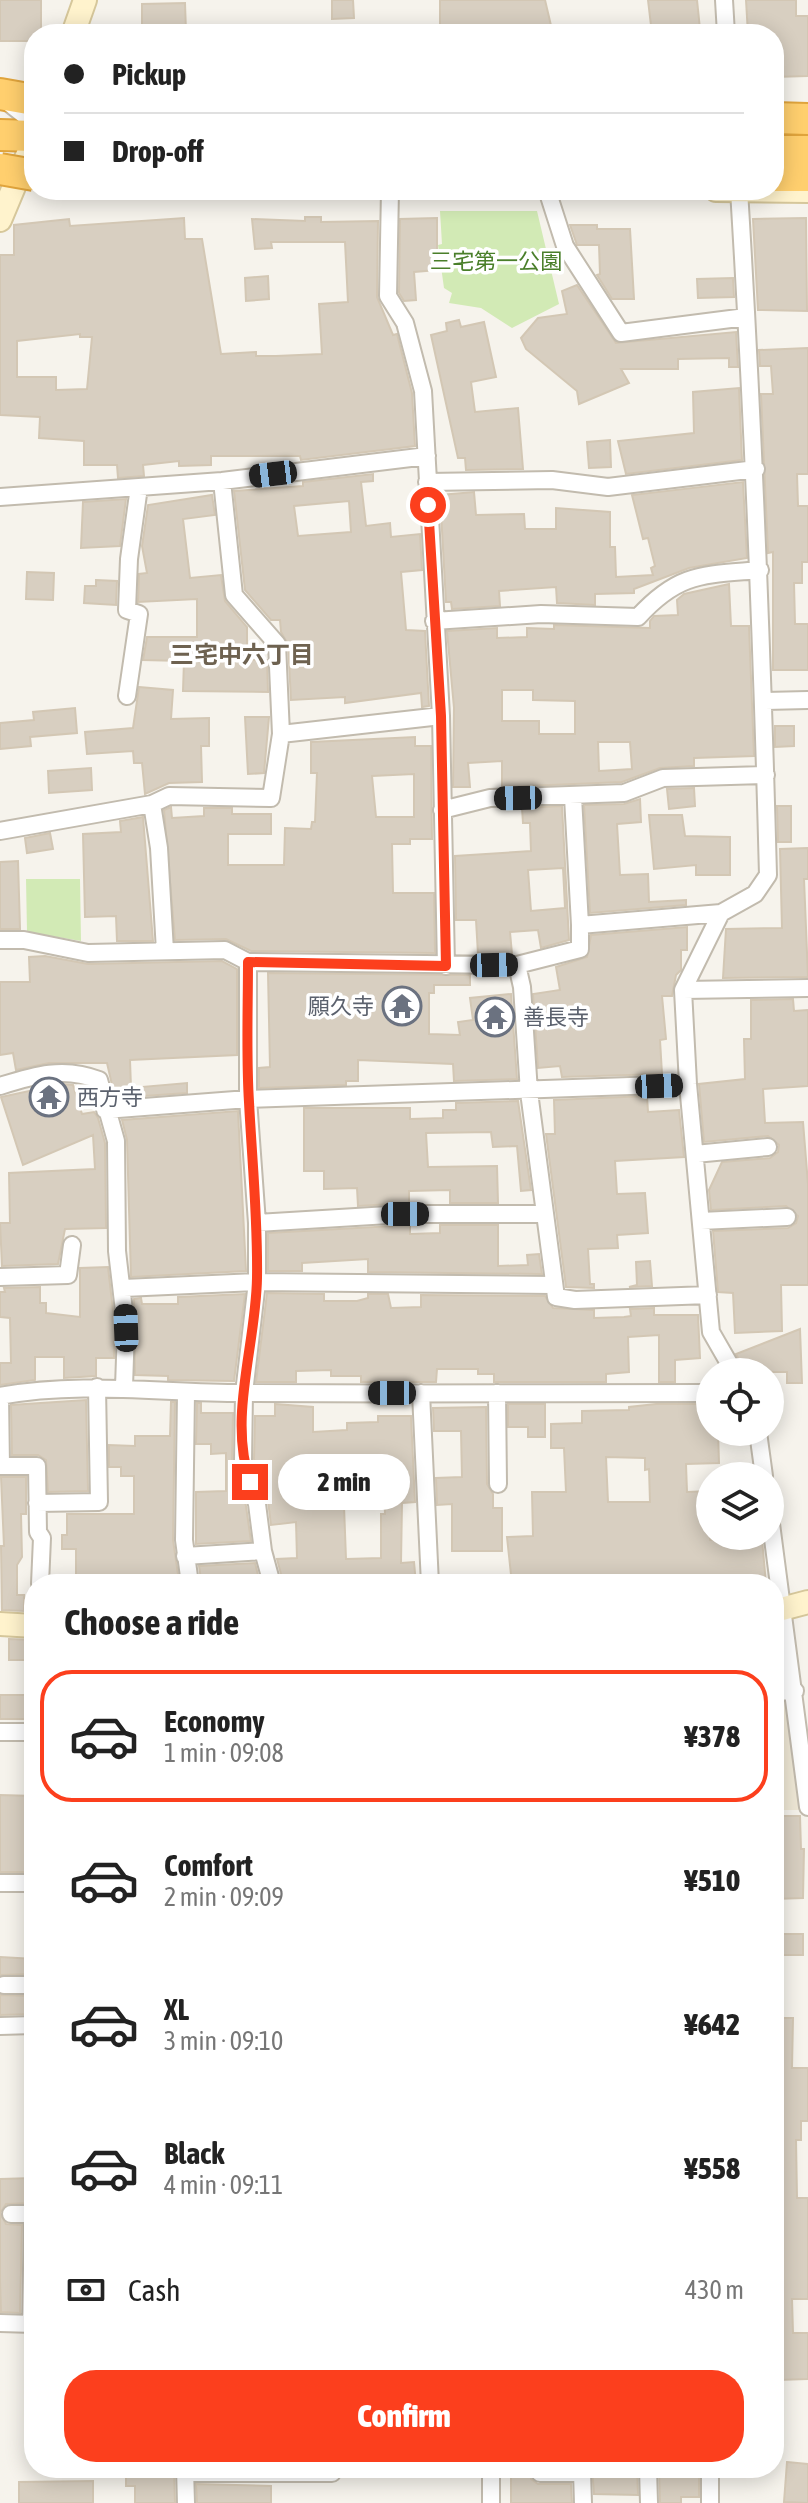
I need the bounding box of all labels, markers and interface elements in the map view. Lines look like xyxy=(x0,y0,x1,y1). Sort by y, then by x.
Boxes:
text: Pickup xyxy=(112,57,186,91)
text: Drop-off xyxy=(112,134,204,168)
park label: 三宅第一公園 xyxy=(430,248,562,274)
car xyxy=(248,459,298,489)
route start xyxy=(410,487,446,523)
district label: 三宅中六丁目 xyxy=(170,641,314,668)
car xyxy=(494,786,542,810)
car xyxy=(470,953,518,977)
temple icon: 願久寺 xyxy=(381,985,423,1027)
place label: 願久寺 xyxy=(308,993,374,1019)
temple icon: 善長寺 xyxy=(474,996,516,1038)
place label: 善長寺 xyxy=(523,1004,589,1030)
car xyxy=(635,1073,683,1099)
temple icon: 西方寺 xyxy=(28,1076,70,1118)
place label: 西方寺 xyxy=(77,1084,143,1110)
car xyxy=(381,1202,429,1226)
car xyxy=(113,1304,139,1352)
map controls xyxy=(696,1358,784,1550)
button: locate xyxy=(696,1358,784,1446)
car xyxy=(368,1381,416,1405)
callout: 2 min xyxy=(278,1454,410,1510)
button: layers xyxy=(696,1462,784,1550)
route end xyxy=(232,1464,268,1500)
text: 2 min xyxy=(317,1467,371,1497)
text: Choose a ride xyxy=(64,1601,239,1643)
icon: car xyxy=(68,1700,140,1772)
text: Economy xyxy=(164,1704,265,1738)
text: ¥378 xyxy=(684,1719,740,1753)
text: 1 min · 09:08 xyxy=(164,1738,284,1768)
icon: car xyxy=(68,1844,140,1916)
text: Comfort xyxy=(164,1848,253,1882)
text: ¥510 xyxy=(684,1863,740,1897)
text: 2 min · 09:09 xyxy=(164,1882,284,1912)
icon: car xyxy=(68,1988,140,2060)
text: XL xyxy=(164,1992,189,2026)
text: ¥642 xyxy=(684,2007,740,2041)
text: 3 min · 09:10 xyxy=(164,2026,283,2056)
icon: car xyxy=(68,2132,140,2204)
text: Black xyxy=(164,2136,224,2170)
text: ¥558 xyxy=(684,2151,740,2185)
text: 4 min · 09:11 xyxy=(164,2170,283,2200)
icon: cash xyxy=(64,2268,108,2312)
text: Cash xyxy=(128,2273,181,2307)
text: 430 m xyxy=(685,2275,744,2305)
button: Confirm xyxy=(64,2370,744,2462)

